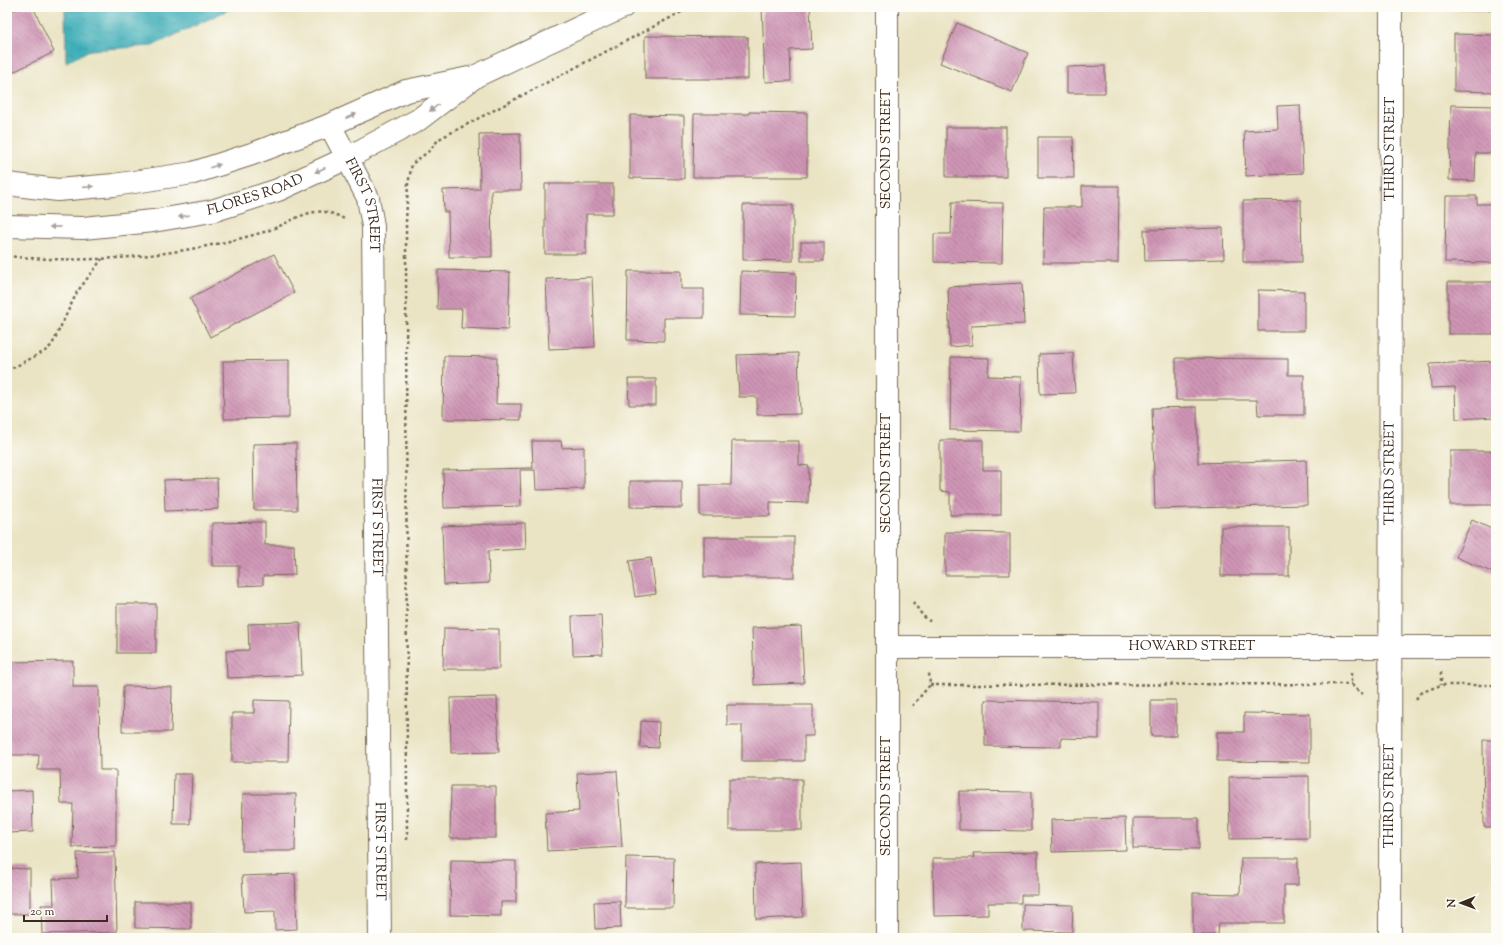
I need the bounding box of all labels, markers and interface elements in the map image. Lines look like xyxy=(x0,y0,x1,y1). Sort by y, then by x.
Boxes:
street label: SECOND STREET xyxy=(877,89,897,209)
street label: THIRD STREET xyxy=(1381,96,1401,201)
one-way arrow xyxy=(428,104,439,112)
one-way arrow xyxy=(345,113,356,119)
street label: FIRST STREET xyxy=(339,155,383,253)
one-way arrow xyxy=(210,163,222,169)
one-way arrow xyxy=(314,167,326,173)
street label: FLORES ROAD xyxy=(205,169,307,222)
one-way arrow xyxy=(82,184,94,191)
one-way arrow xyxy=(178,213,190,219)
one-way arrow xyxy=(48,224,61,230)
street label: SECOND STREET xyxy=(877,413,897,533)
street label: THIRD STREET xyxy=(1380,420,1401,525)
street label: FIRST STREET xyxy=(365,478,386,577)
street label: HOWARD STREET xyxy=(1129,637,1256,657)
street label: SECOND STREET xyxy=(877,736,897,856)
street label: THIRD STREET xyxy=(1380,743,1400,848)
street label: FIRST STREET xyxy=(369,802,390,901)
north arrow xyxy=(1441,883,1481,923)
scale bar xyxy=(24,897,107,923)
text: N xyxy=(1444,898,1460,909)
text: 20 m xyxy=(30,903,55,921)

